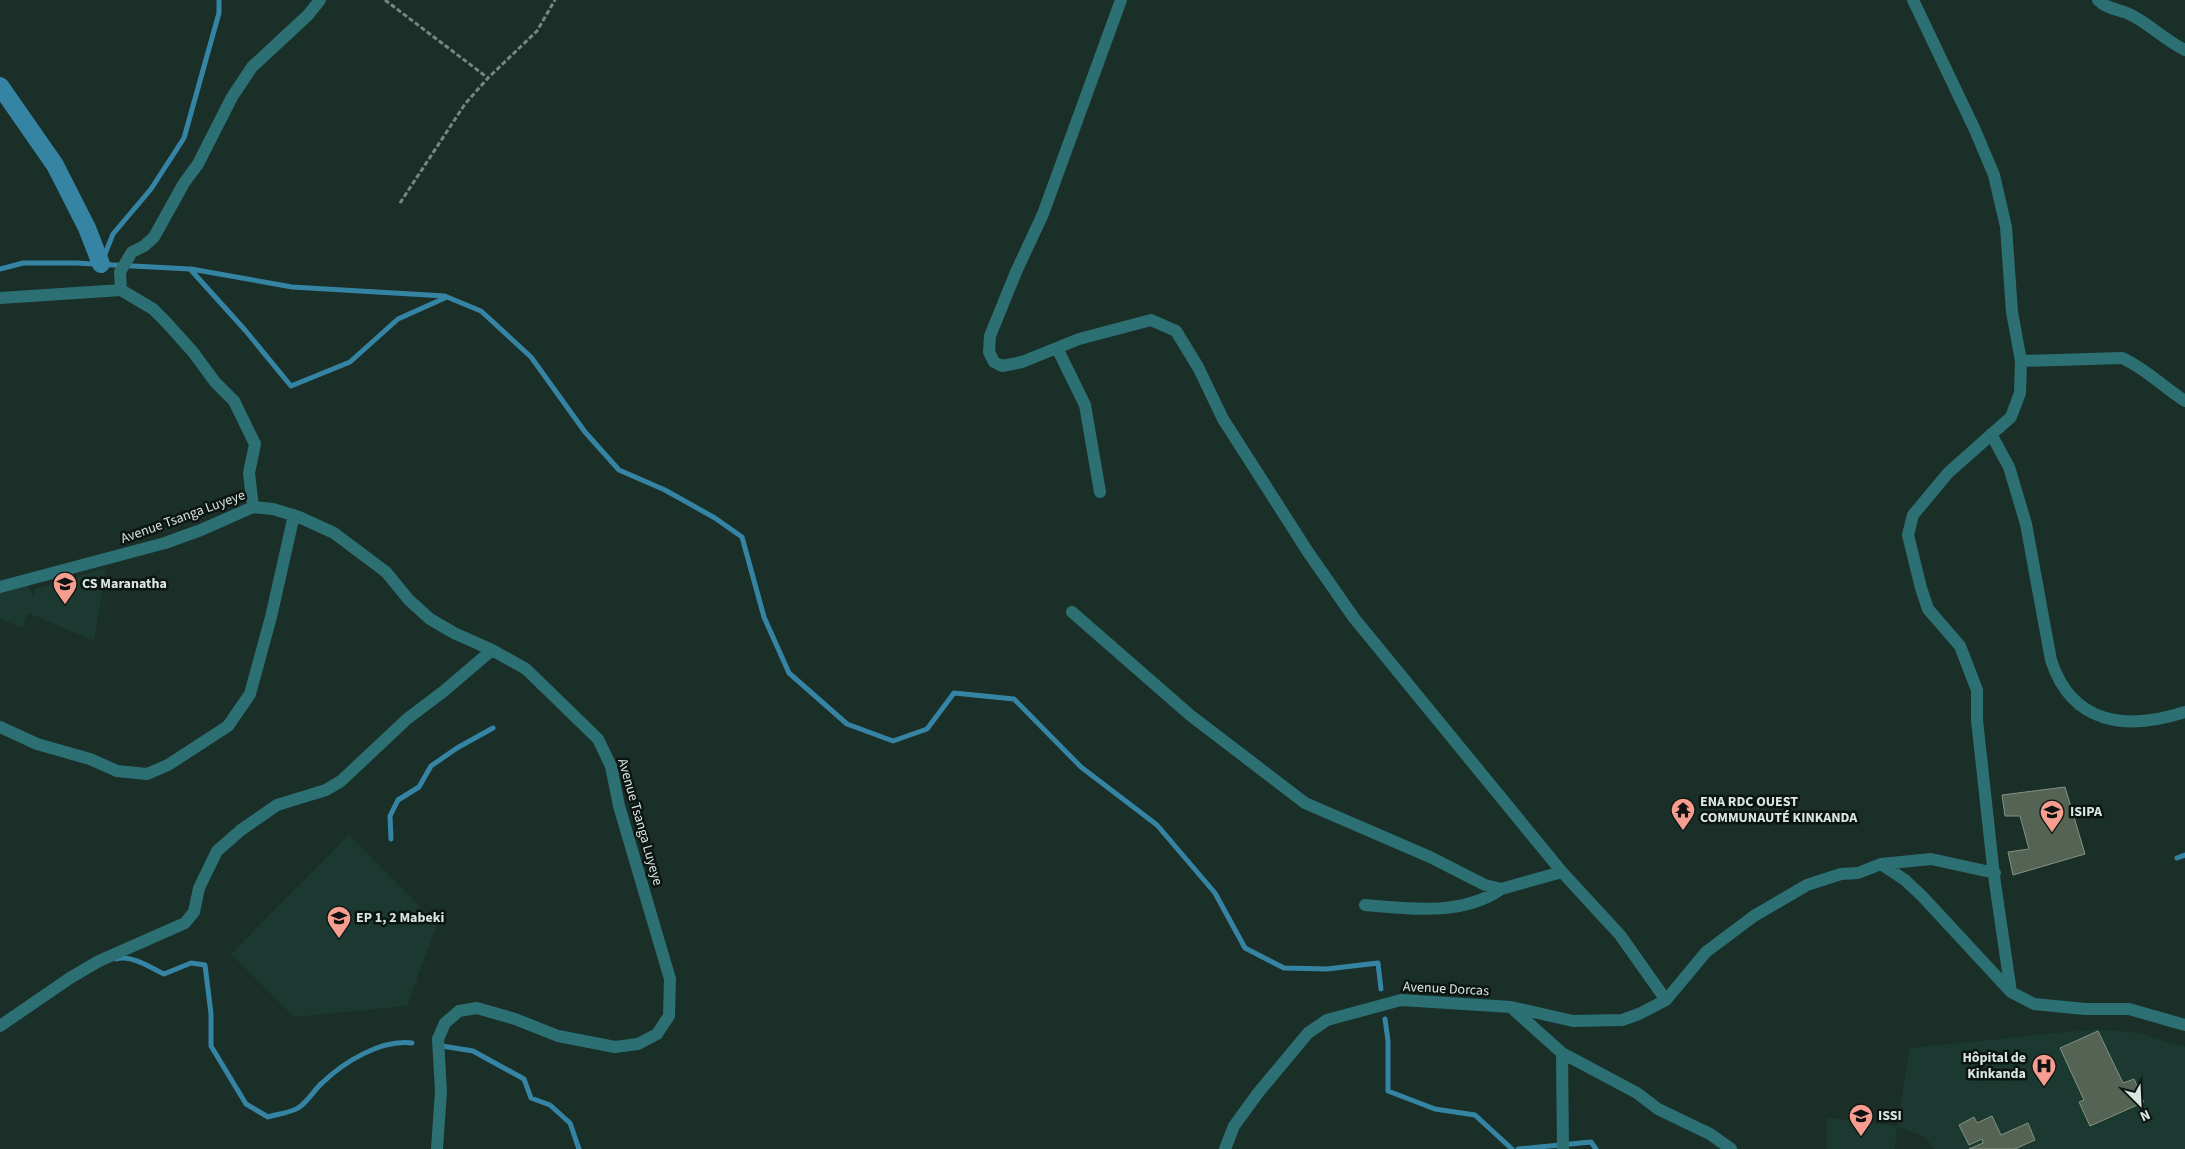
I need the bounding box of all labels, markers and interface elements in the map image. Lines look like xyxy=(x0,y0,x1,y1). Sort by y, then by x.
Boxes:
street label: Avenue Tsanga Luyeye xyxy=(118,485,248,549)
school or university icon: CS Maranatha xyxy=(52,571,78,605)
place label: CS Maranatha xyxy=(82,574,167,594)
street label: Avenue Tsanga Luyeye xyxy=(612,756,668,888)
place label: ENA RDC OUEST COMMUNAUTÉ KINKANDA xyxy=(1700,792,1858,828)
temple icon: ENA RDC OUEST COMMUNAUTÉ KINKANDA xyxy=(1670,797,1696,831)
school or university icon: ISIPA xyxy=(2039,799,2065,833)
place label: ISIPA xyxy=(2070,802,2103,822)
school or university icon: EP 1, 2 Mabeki xyxy=(326,905,352,939)
place label: EP 1, 2 Mabeki xyxy=(356,908,444,928)
street label: Avenue Dorcas xyxy=(1403,977,1490,1001)
place label: Hôpital de Kinkanda xyxy=(1962,1048,2026,1084)
hospital icon: Hôpital de Kinkanda xyxy=(2031,1053,2057,1087)
north arrow xyxy=(2115,1079,2165,1129)
school or university icon: ISSI xyxy=(1848,1103,1874,1137)
text: N xyxy=(2137,1104,2153,1126)
place label: ISSI xyxy=(1878,1106,1902,1126)

